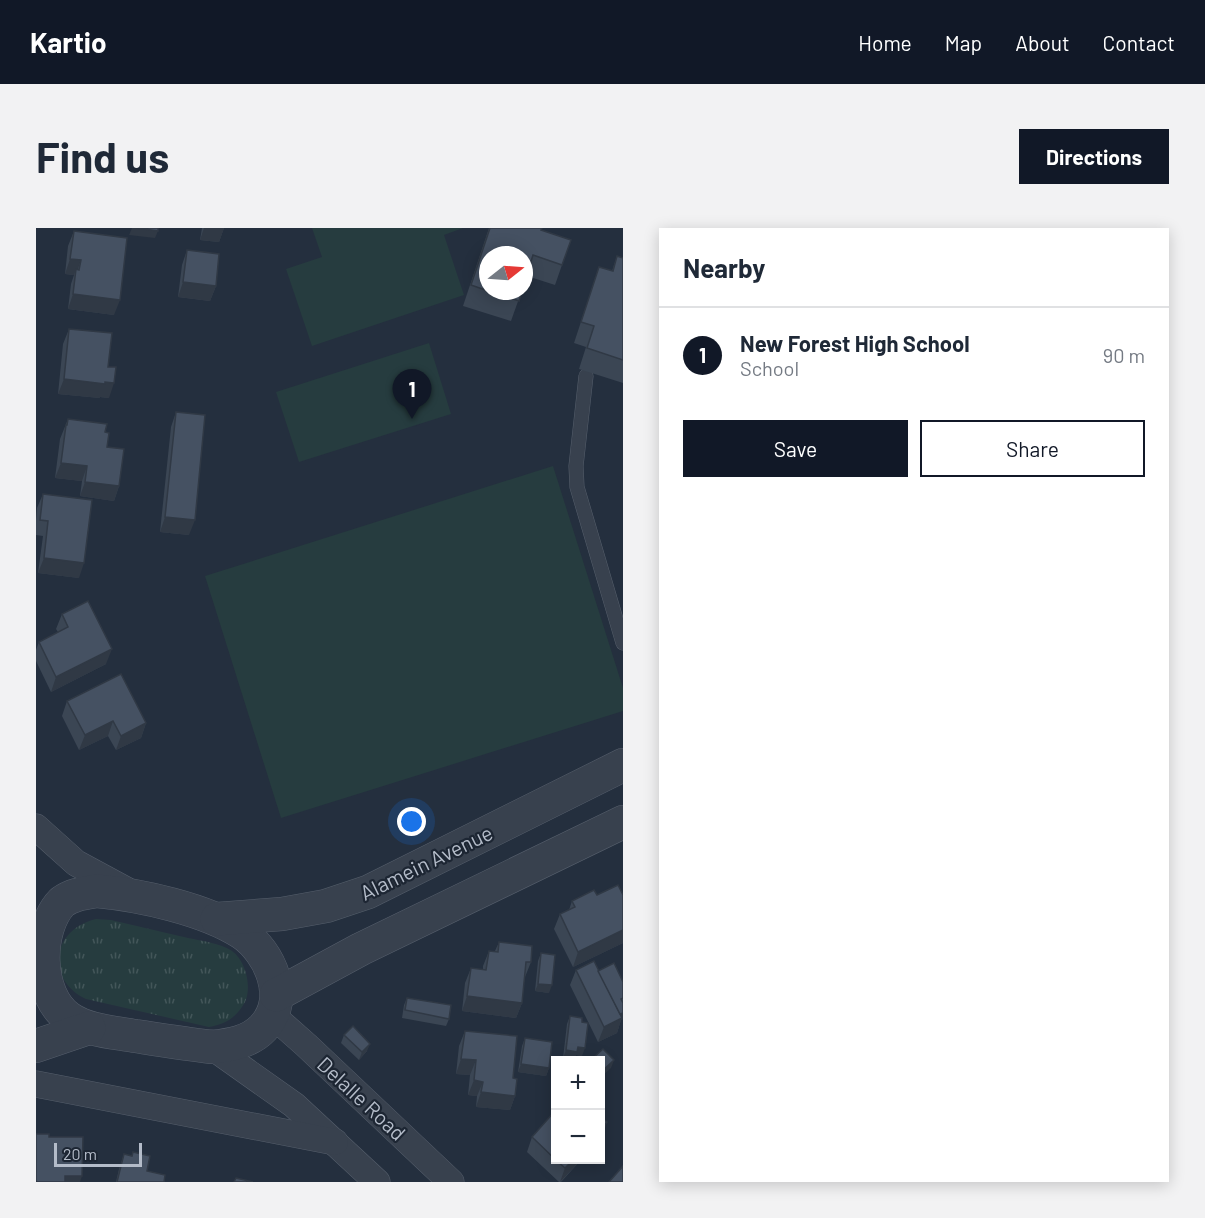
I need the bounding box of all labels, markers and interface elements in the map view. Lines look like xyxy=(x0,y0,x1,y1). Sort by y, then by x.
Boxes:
text: Kartio xyxy=(30,25,107,59)
text: Home xyxy=(858,30,912,55)
text: Map xyxy=(945,30,982,55)
text: About xyxy=(1015,30,1070,55)
text: Contact xyxy=(1103,30,1175,55)
button: Directions xyxy=(1019,129,1169,184)
text: Find us xyxy=(36,131,169,181)
north arrow xyxy=(479,246,533,300)
text: Nearby xyxy=(683,252,765,283)
text: New Forest High School xyxy=(740,330,970,356)
text: 1 xyxy=(699,343,706,367)
text: 90 m xyxy=(1103,343,1145,367)
text: School xyxy=(740,356,799,380)
pin: 1 xyxy=(392,370,431,419)
button: Save xyxy=(683,420,908,477)
button: Share xyxy=(920,420,1145,477)
your location xyxy=(397,807,426,836)
street label: Alamein Avenue xyxy=(356,819,496,905)
street label: Delalle Road xyxy=(313,1051,411,1145)
map controls xyxy=(551,1056,605,1164)
button: + xyxy=(551,1056,605,1110)
button: − xyxy=(551,1110,605,1164)
scale bar xyxy=(54,1140,142,1168)
text: 20 m xyxy=(63,1144,97,1163)

